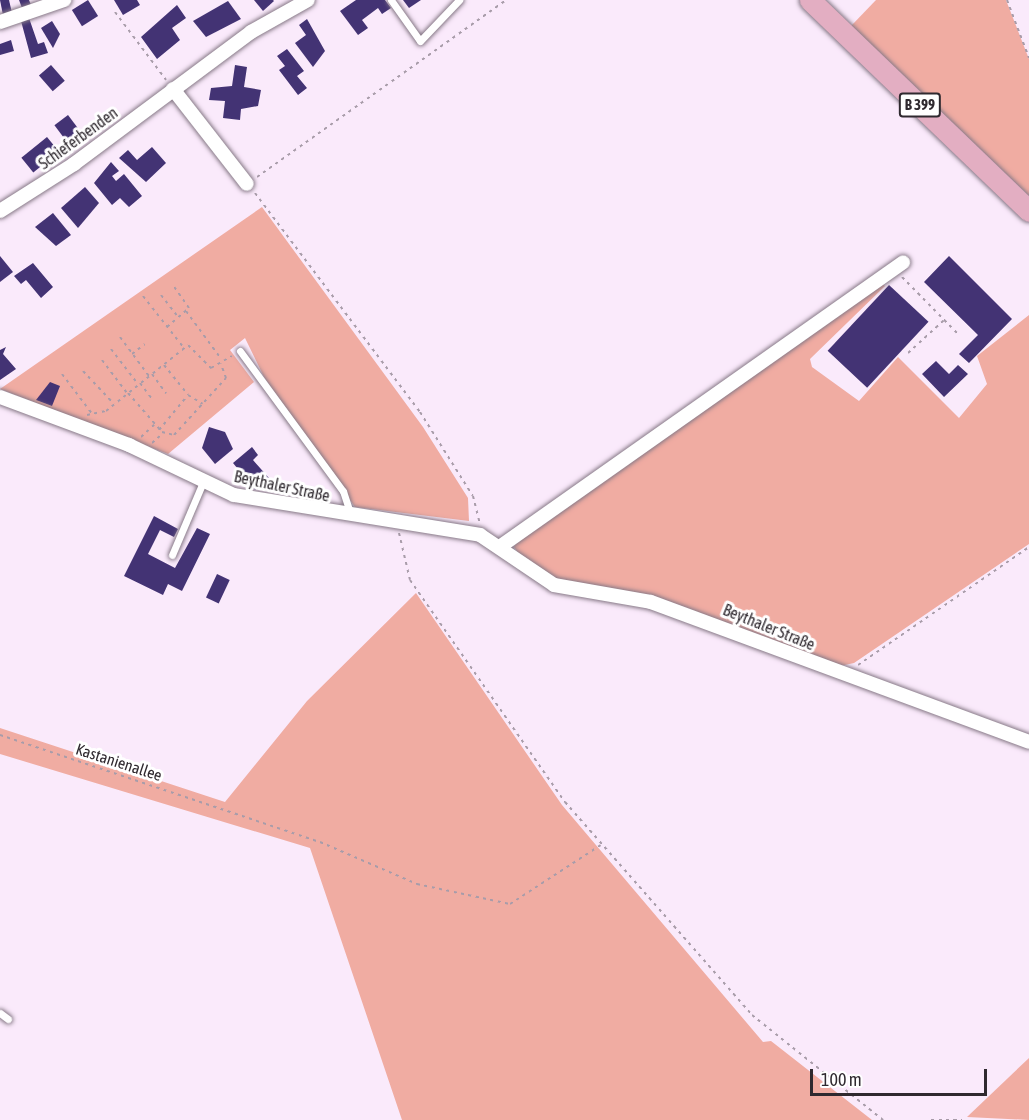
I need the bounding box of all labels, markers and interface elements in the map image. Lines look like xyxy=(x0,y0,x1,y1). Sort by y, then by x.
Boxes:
road number: B 399 xyxy=(898,93,942,117)
street label: Schieferbenden xyxy=(35,103,121,173)
street label: Beythaler Straße xyxy=(232,466,332,506)
street label: Beythaler Straße xyxy=(720,600,818,654)
street label: Kastanienallee xyxy=(74,739,164,785)
scale bar xyxy=(813,1057,990,1095)
text: 100 m xyxy=(821,1069,862,1090)

